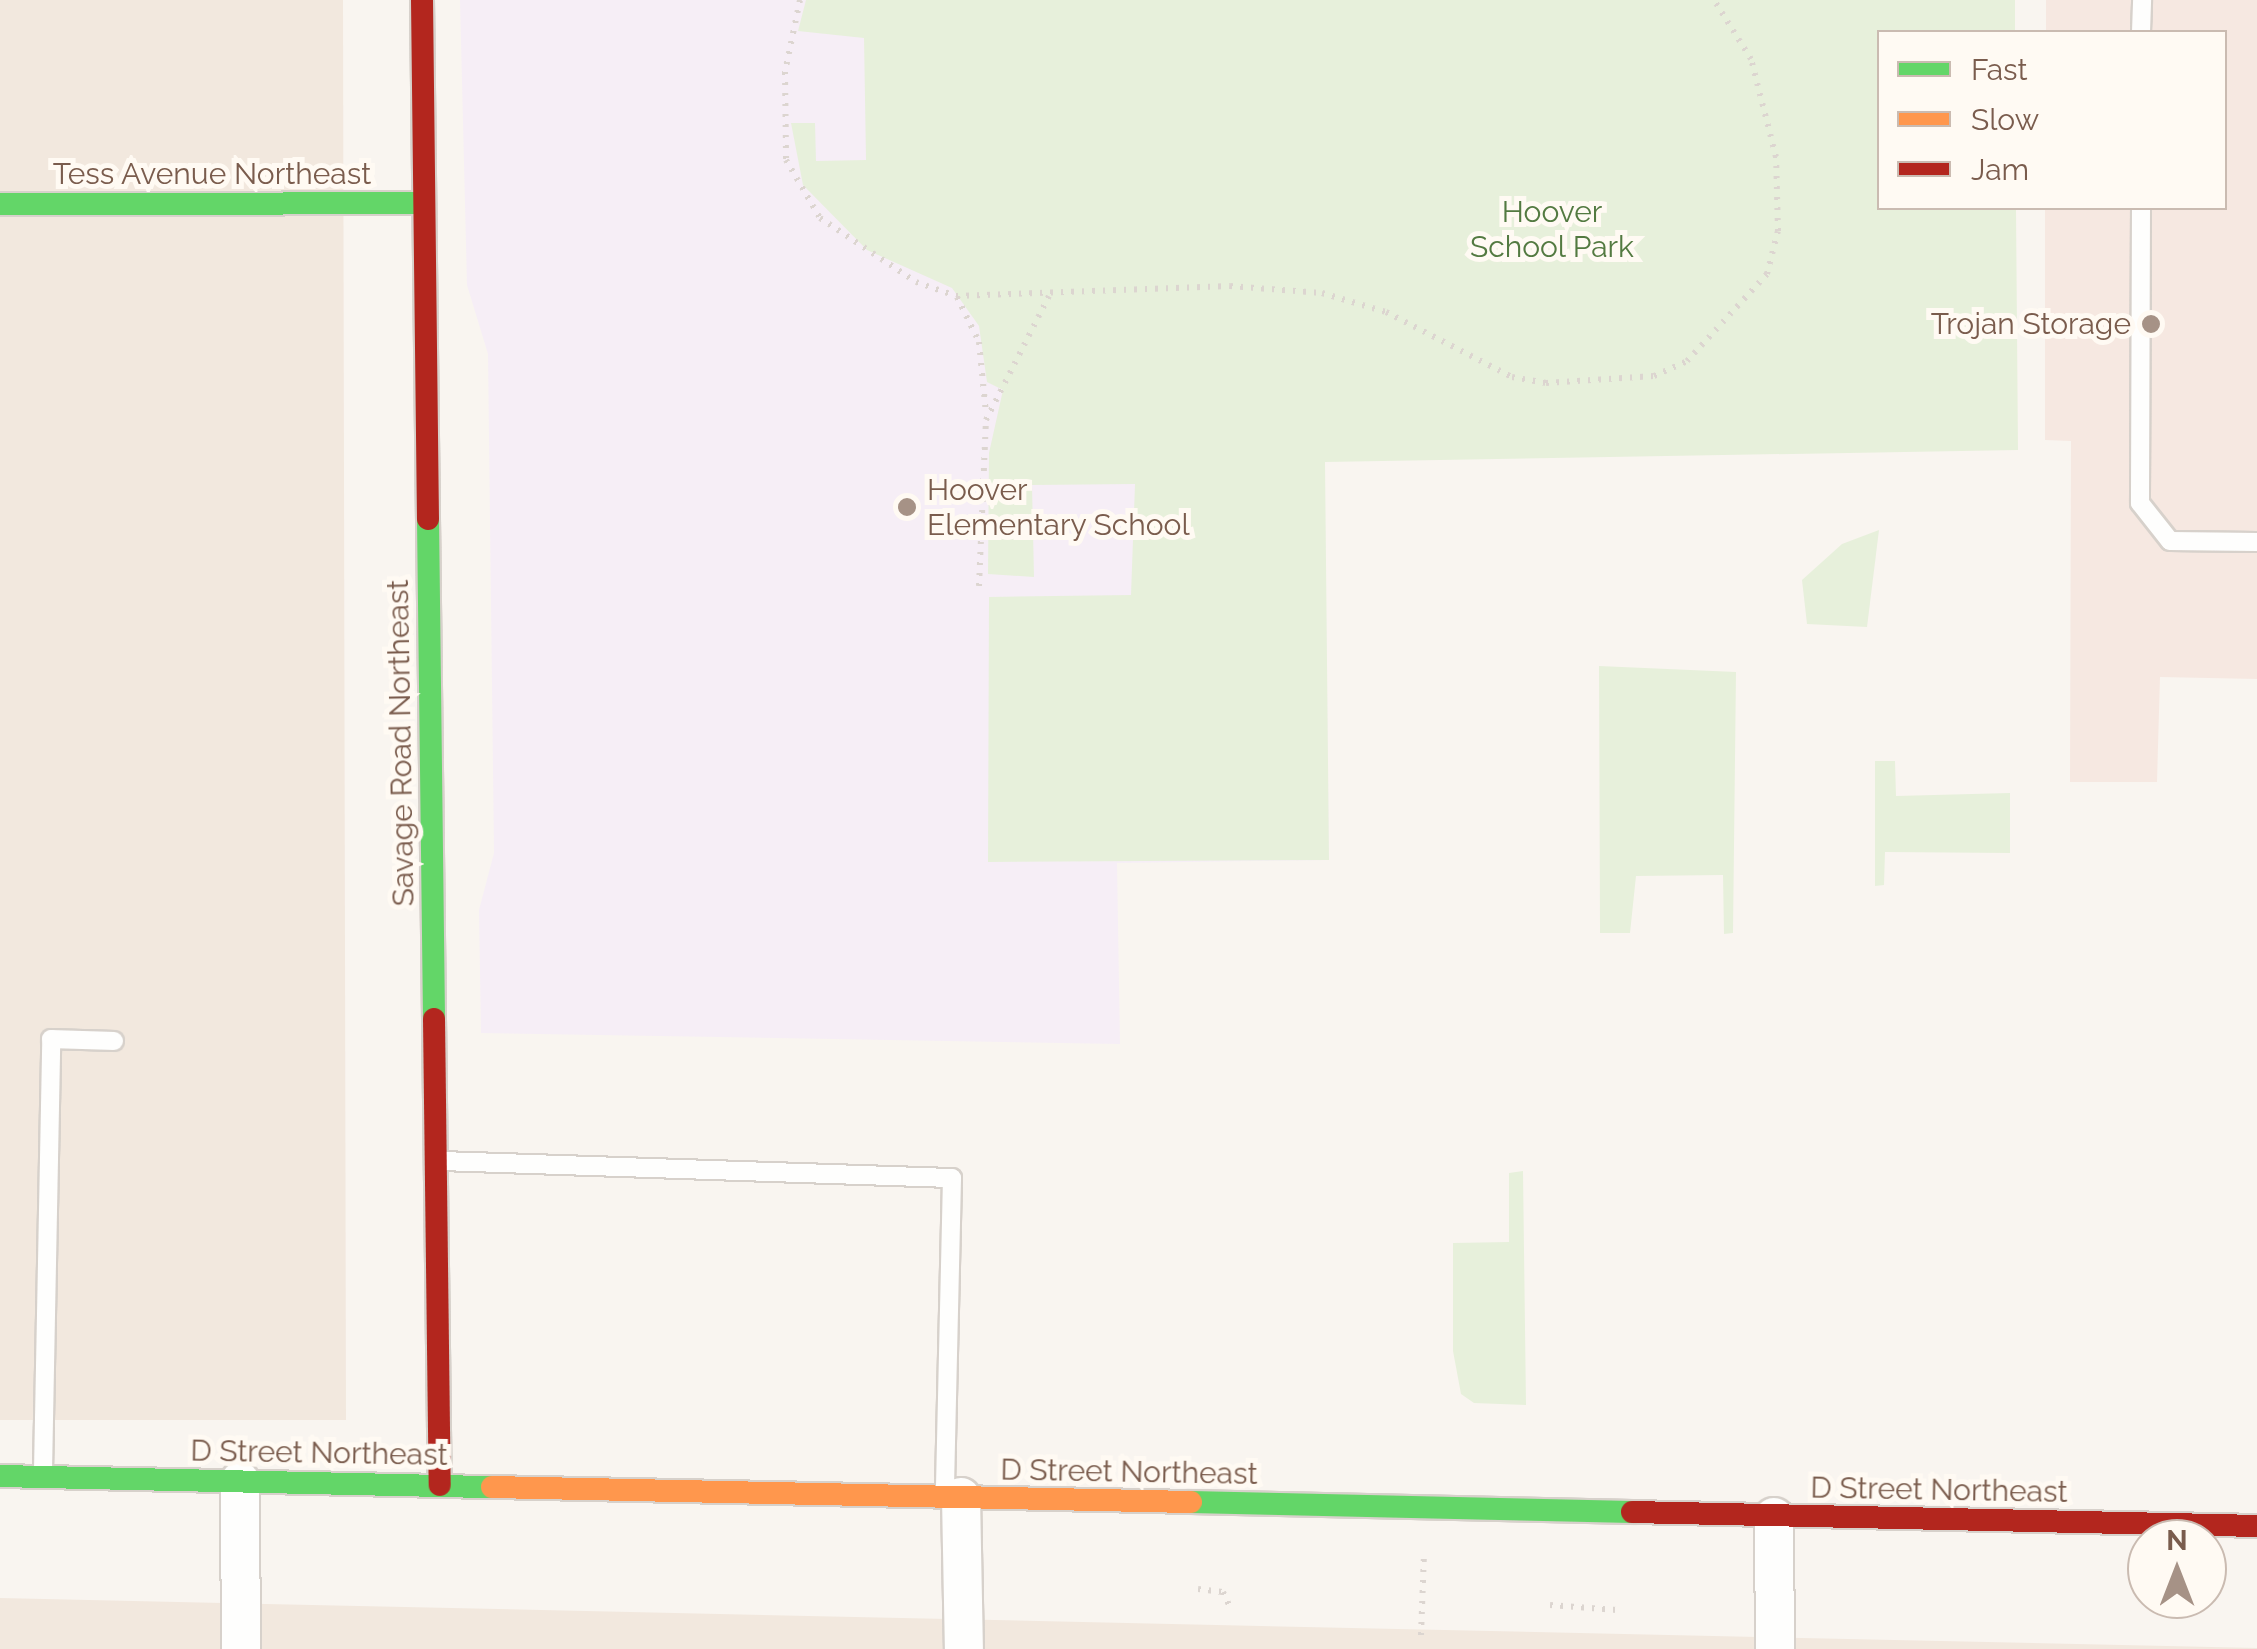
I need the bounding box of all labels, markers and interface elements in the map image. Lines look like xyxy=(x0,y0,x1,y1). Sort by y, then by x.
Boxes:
legend xyxy=(1877,30,2227,210)
text: Fast xyxy=(1971,52,2028,87)
text: Slow xyxy=(1971,102,2039,137)
text: Jam xyxy=(1971,152,2029,187)
street label: Tess Avenue Northeast xyxy=(52,156,372,192)
park label: Hoover School Park xyxy=(1470,194,1634,264)
place label: Trojan Storage xyxy=(1931,306,2131,342)
marker: Trojan Storage xyxy=(2140,313,2162,335)
place label: Hoover Elementary School xyxy=(927,472,1190,542)
marker: Hoover Elementary School xyxy=(896,496,918,518)
street label: Savage Road Northeast xyxy=(380,579,422,907)
street label: D Street Northeast xyxy=(190,1433,448,1473)
street label: D Street Northeast xyxy=(1000,1452,1258,1492)
street label: D Street Northeast xyxy=(1810,1470,2068,1510)
north arrow xyxy=(2127,1519,2227,1619)
text: N xyxy=(2166,1524,2188,1557)

